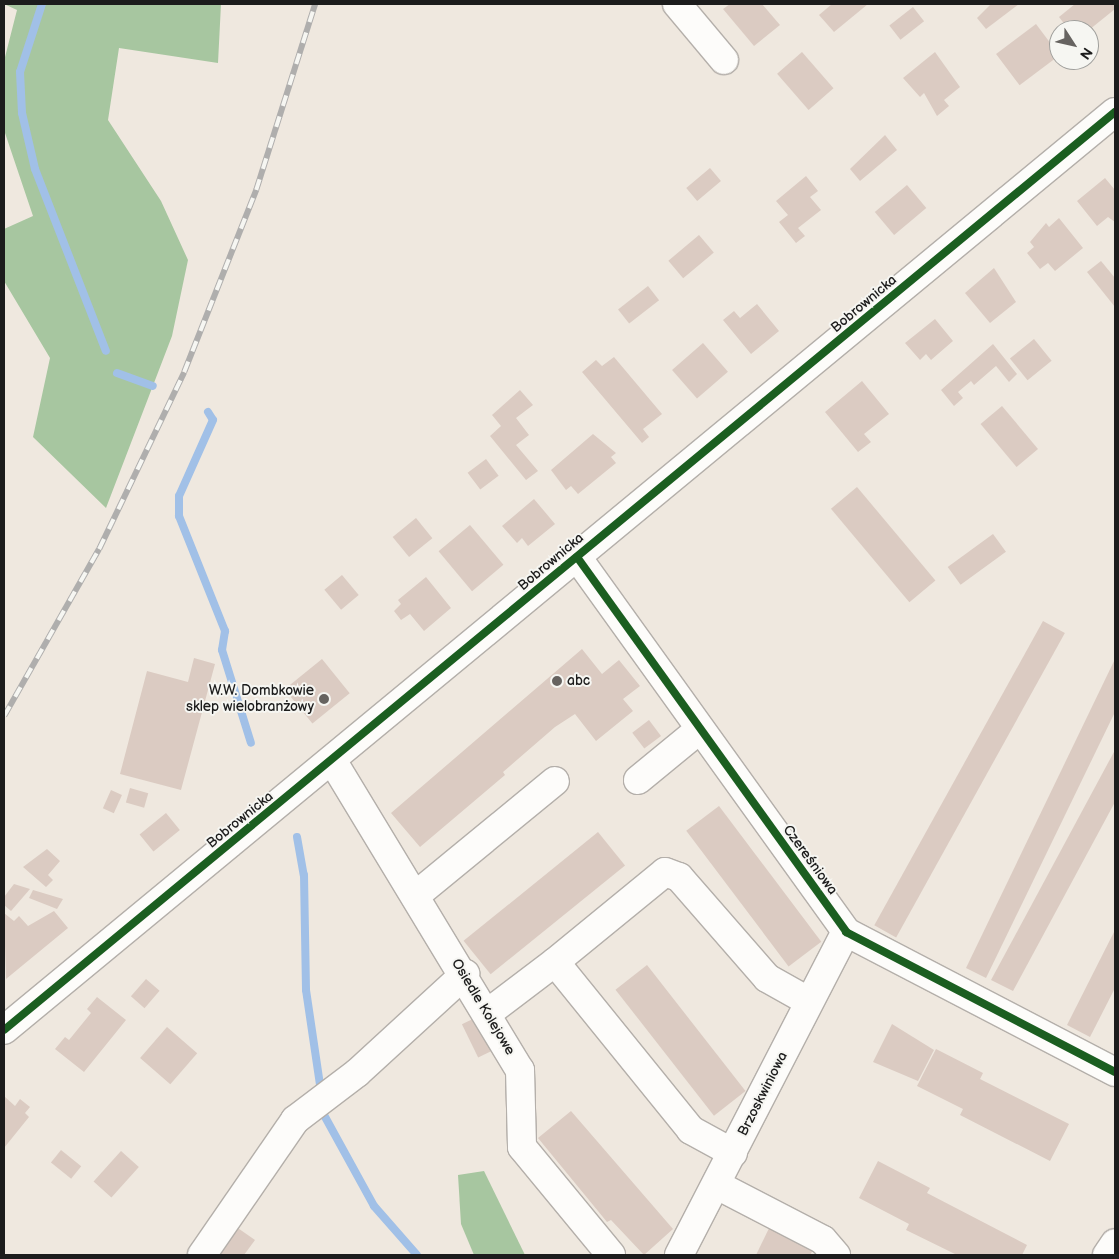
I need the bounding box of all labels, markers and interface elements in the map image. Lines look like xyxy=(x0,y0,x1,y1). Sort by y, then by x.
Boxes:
north arrow xyxy=(1049,20,1099,70)
text: N xyxy=(1076,44,1096,62)
street label: Bobrownicka xyxy=(828,272,900,336)
street label: Bobrownicka xyxy=(515,530,587,594)
place label: abc xyxy=(567,673,590,689)
marker: abc xyxy=(551,675,563,687)
place label: W.W. Dombkowie sklep wielobranżowy xyxy=(186,683,314,716)
marker: W.W. Dombkowie sklep wielobranżowy xyxy=(318,693,330,705)
street label: Bobrownicka xyxy=(203,788,277,852)
street label: Czereśniowa xyxy=(779,822,841,898)
street label: Osiedle Kolejowe xyxy=(448,956,518,1058)
street label: Brzoskwiniowa xyxy=(735,1049,791,1139)

